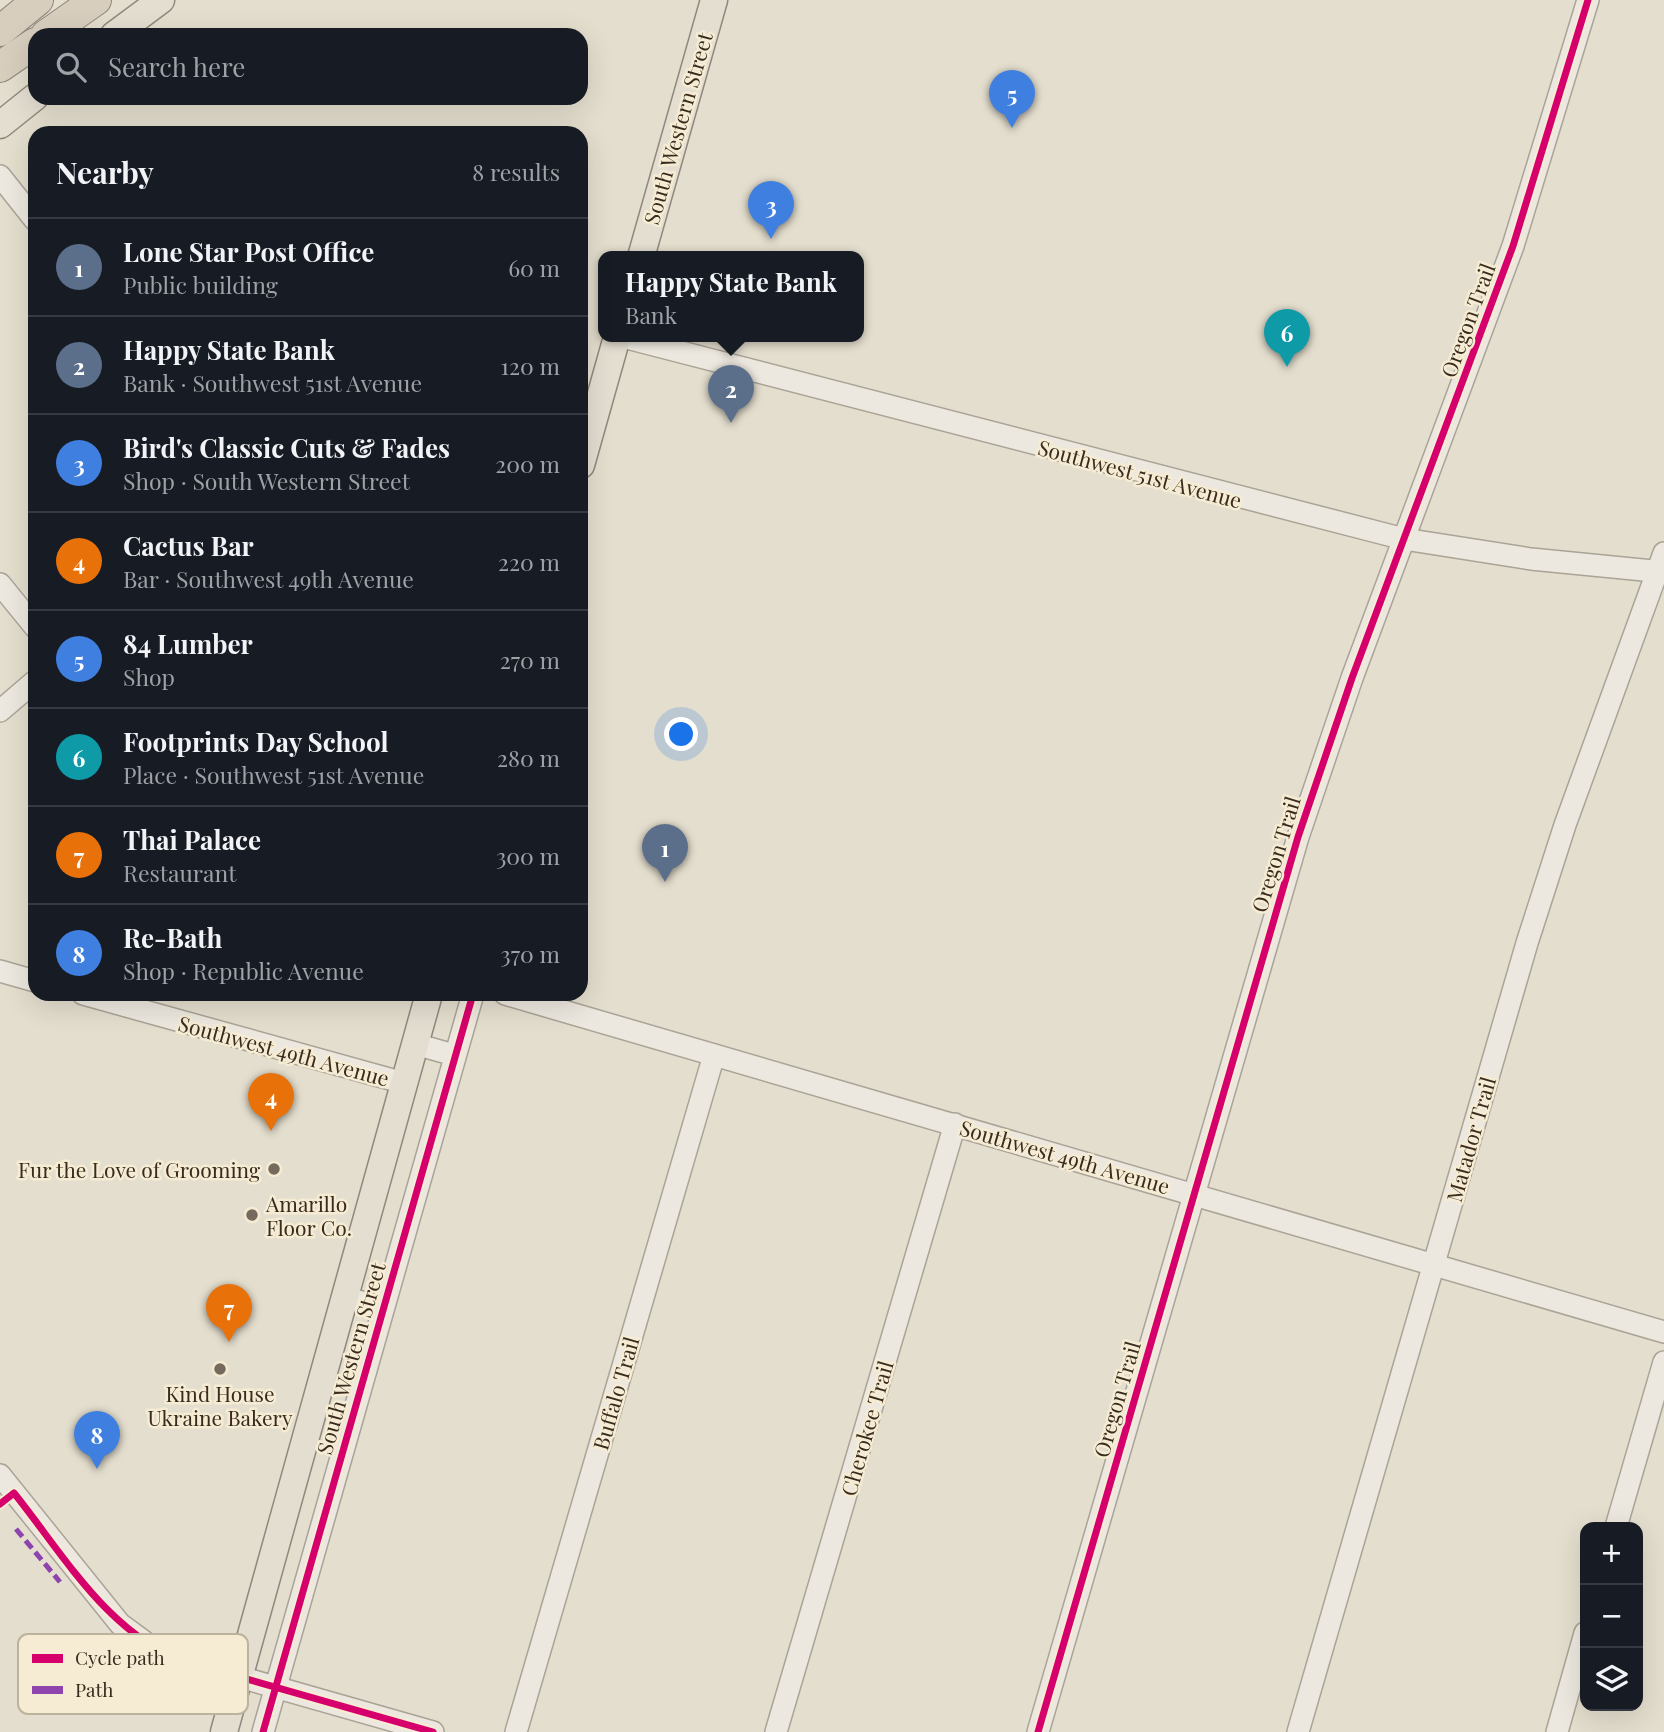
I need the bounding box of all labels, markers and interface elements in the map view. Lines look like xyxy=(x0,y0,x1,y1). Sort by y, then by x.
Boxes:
search box xyxy=(28,28,588,105)
street label: South Western Street xyxy=(636,28,718,227)
icon: search xyxy=(52,48,90,86)
text: Search here xyxy=(108,49,245,84)
pin: 5 xyxy=(989,70,1035,128)
text: Nearby xyxy=(56,152,154,192)
text: 8 results xyxy=(472,156,560,187)
pin: 3 xyxy=(748,181,794,239)
text: Lone Star Post Office xyxy=(123,234,374,269)
popup xyxy=(598,251,864,342)
text: 1 xyxy=(75,252,83,283)
text: 60 m xyxy=(508,252,560,283)
street label: Oregon Trail xyxy=(1433,259,1501,381)
text: Happy State Bank xyxy=(625,264,837,299)
text: Public building xyxy=(123,269,278,300)
text: Bank xyxy=(625,299,677,330)
pin: 6 xyxy=(1264,309,1310,367)
text: Happy State Bank xyxy=(123,332,335,367)
text: 2 xyxy=(73,350,85,381)
text: 120 m xyxy=(501,350,560,381)
pin: 2 xyxy=(708,365,754,423)
text: Bank · Southwest 51st Avenue xyxy=(123,367,422,398)
text: Bird's Classic Cuts & Fades xyxy=(123,430,450,465)
street label: Southwest 51st Avenue xyxy=(1035,432,1245,514)
text: 3 xyxy=(73,448,85,479)
text: 200 m xyxy=(495,448,560,479)
text: Shop · South Western Street xyxy=(123,465,410,496)
text: Cactus Bar xyxy=(123,528,254,563)
text: 4 xyxy=(73,546,85,577)
text: 220 m xyxy=(498,546,560,577)
text: Bar · Southwest 49th Avenue xyxy=(123,563,414,594)
text: 84 Lumber xyxy=(123,626,253,661)
text: 5 xyxy=(74,644,84,675)
text: 270 m xyxy=(500,644,560,675)
text: Shop xyxy=(123,661,175,692)
your location xyxy=(664,717,698,751)
text: Footprints Day School xyxy=(123,724,389,759)
text: 6 xyxy=(73,742,85,773)
text: 280 m xyxy=(497,742,560,773)
text: Place · Southwest 51st Avenue xyxy=(123,759,424,790)
street label: Oregon Trail xyxy=(1244,793,1306,915)
text: Thai Palace xyxy=(123,822,261,857)
pin: 1 xyxy=(642,824,688,882)
text: 7 xyxy=(74,840,84,871)
text: 300 m xyxy=(496,840,560,871)
text: Restaurant xyxy=(123,857,236,888)
text: Re-Bath xyxy=(123,920,222,955)
text: 8 xyxy=(73,938,85,969)
text: 370 m xyxy=(500,938,560,969)
text: Shop · Republic Avenue xyxy=(123,955,364,986)
street label: Southwest 49th Avenue xyxy=(176,1008,392,1092)
pin: 4 xyxy=(248,1073,294,1131)
street label: Matador Trail xyxy=(1439,1073,1501,1205)
street label: Southwest 49th Avenue xyxy=(957,1113,1173,1199)
place label: Fur the Love of Grooming xyxy=(18,1155,260,1183)
marker: Fur the Love of Grooming xyxy=(266,1161,282,1177)
place label: Amarillo Floor Co. xyxy=(265,1189,352,1241)
marker: Amarillo Floor Co. xyxy=(244,1207,260,1223)
street label: South Western Street xyxy=(309,1258,391,1457)
pin: 7 xyxy=(206,1284,252,1342)
street label: Buffalo Trail xyxy=(585,1333,645,1453)
street label: Oregon Trail xyxy=(1086,1338,1146,1460)
street label: Cherokee Trail xyxy=(833,1357,899,1499)
marker: Kind House Ukraine Bakery xyxy=(212,1361,228,1377)
place label: Kind House Ukraine Bakery xyxy=(148,1379,293,1431)
pin: 8 xyxy=(74,1411,120,1469)
map controls xyxy=(1580,1522,1643,1711)
button: + xyxy=(1580,1522,1643,1585)
button: − xyxy=(1580,1585,1643,1648)
legend xyxy=(18,1634,248,1714)
text: Cycle path xyxy=(75,1644,165,1670)
button: layers xyxy=(1580,1648,1643,1711)
text: Path xyxy=(75,1676,113,1702)

